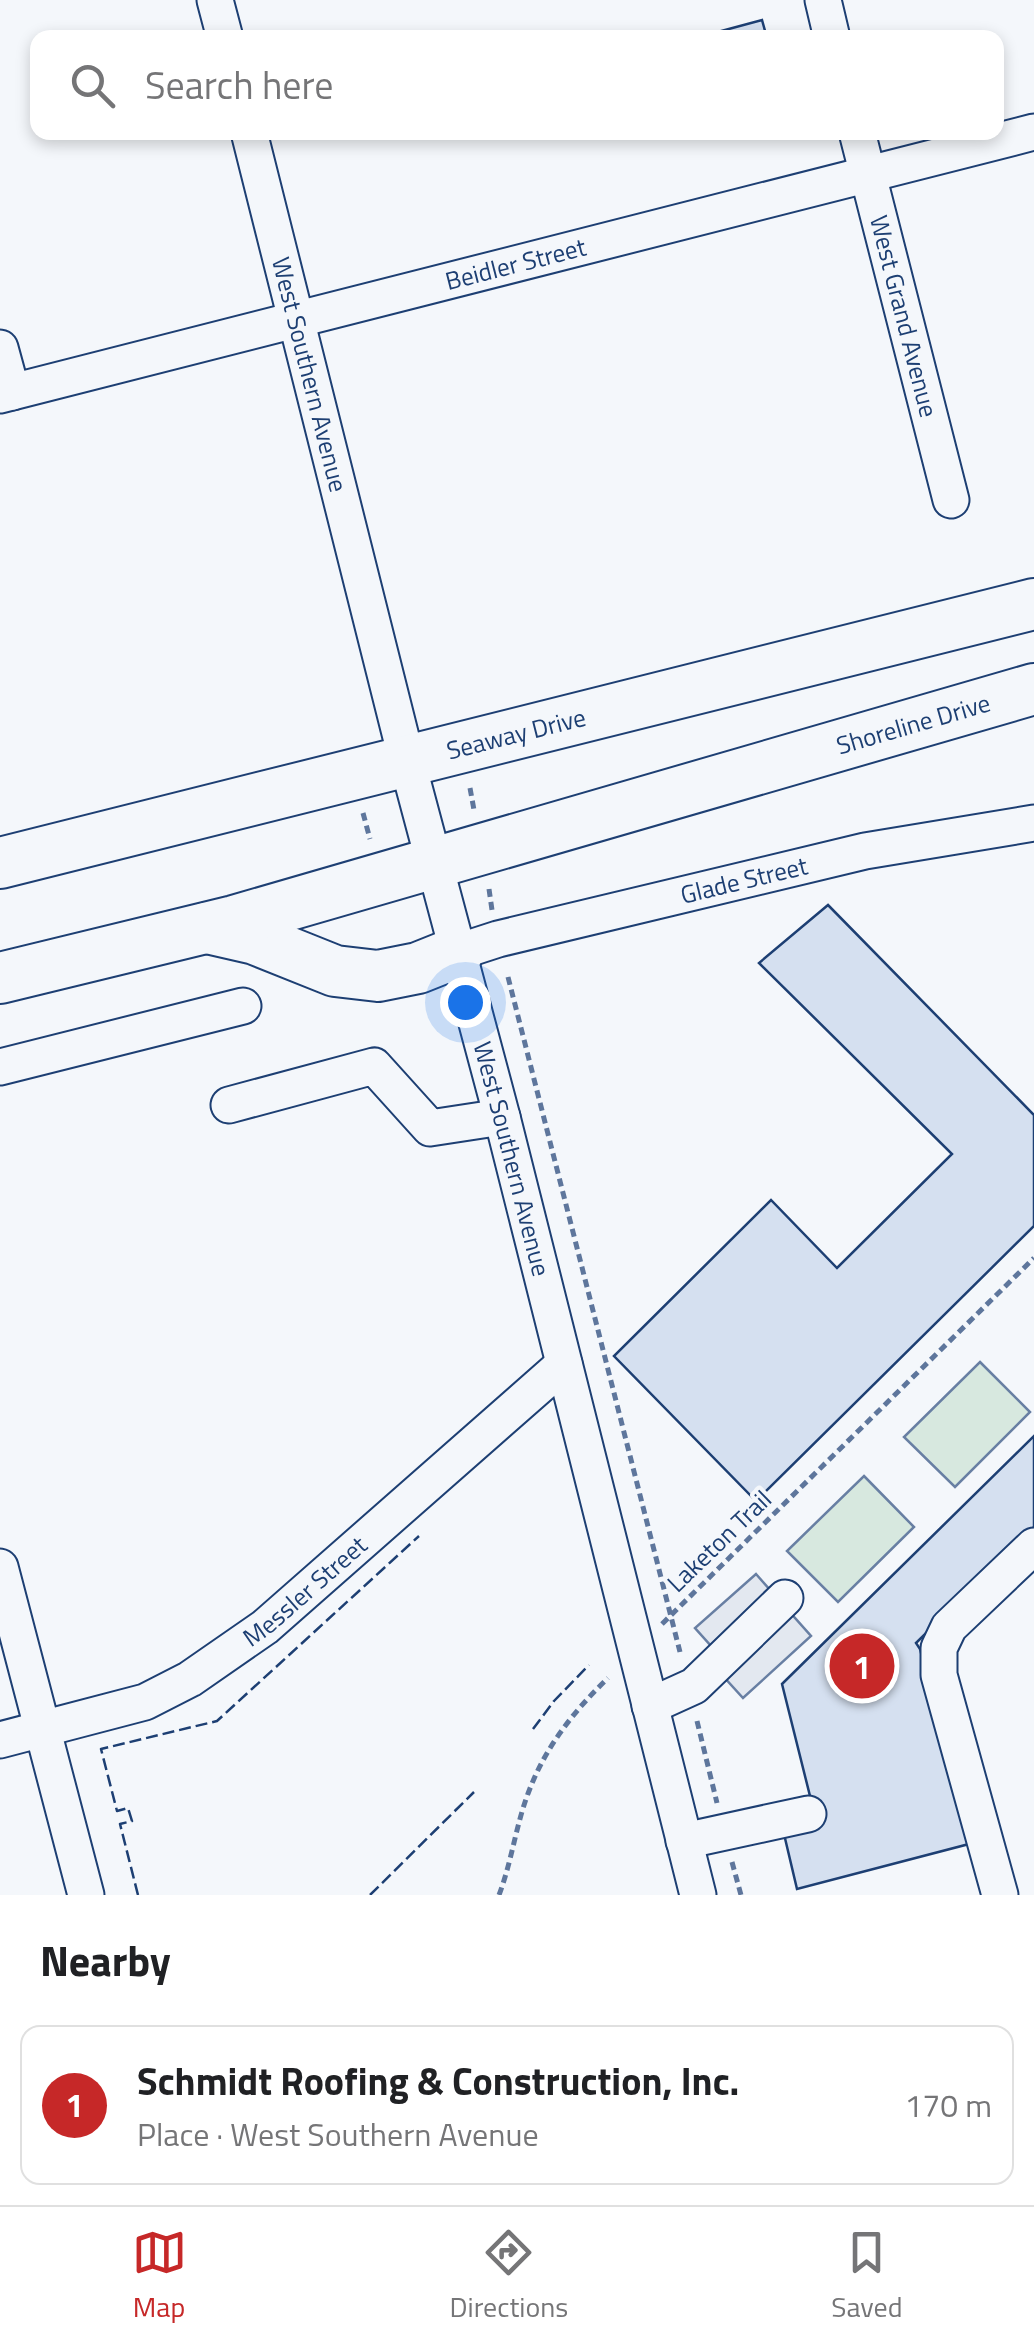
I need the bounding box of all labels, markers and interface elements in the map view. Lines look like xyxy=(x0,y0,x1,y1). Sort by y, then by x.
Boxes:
search box xyxy=(30,30,1004,140)
text: Search here xyxy=(145,56,333,114)
icon: search xyxy=(65,58,120,113)
street label: West Grand Avenue xyxy=(860,211,948,421)
street label: Beidler Street xyxy=(441,228,590,300)
street label: West Southern Avenue xyxy=(262,253,358,496)
street label: Shoreline Drive xyxy=(832,684,995,764)
street label: Seaway Drive xyxy=(442,698,590,769)
street label: Glade Street xyxy=(677,846,812,914)
your location xyxy=(440,977,491,1028)
street label: West Southern Avenue xyxy=(464,1037,560,1280)
street label: Laketon Trail xyxy=(658,1481,780,1601)
street label: Messler Street xyxy=(235,1527,376,1656)
pin: 1 xyxy=(830,1628,894,1704)
text: Nearby xyxy=(40,1928,171,1992)
text: Schmidt Roofing & Construction, Inc. xyxy=(137,2052,739,2110)
text: 1 xyxy=(66,2081,83,2129)
text: 170 m xyxy=(904,2081,992,2129)
text: Place · West Southern Avenue xyxy=(137,2110,539,2158)
tab: Map xyxy=(132,2225,187,2328)
tab: Directions xyxy=(450,2225,568,2328)
tab: Saved xyxy=(831,2225,902,2328)

